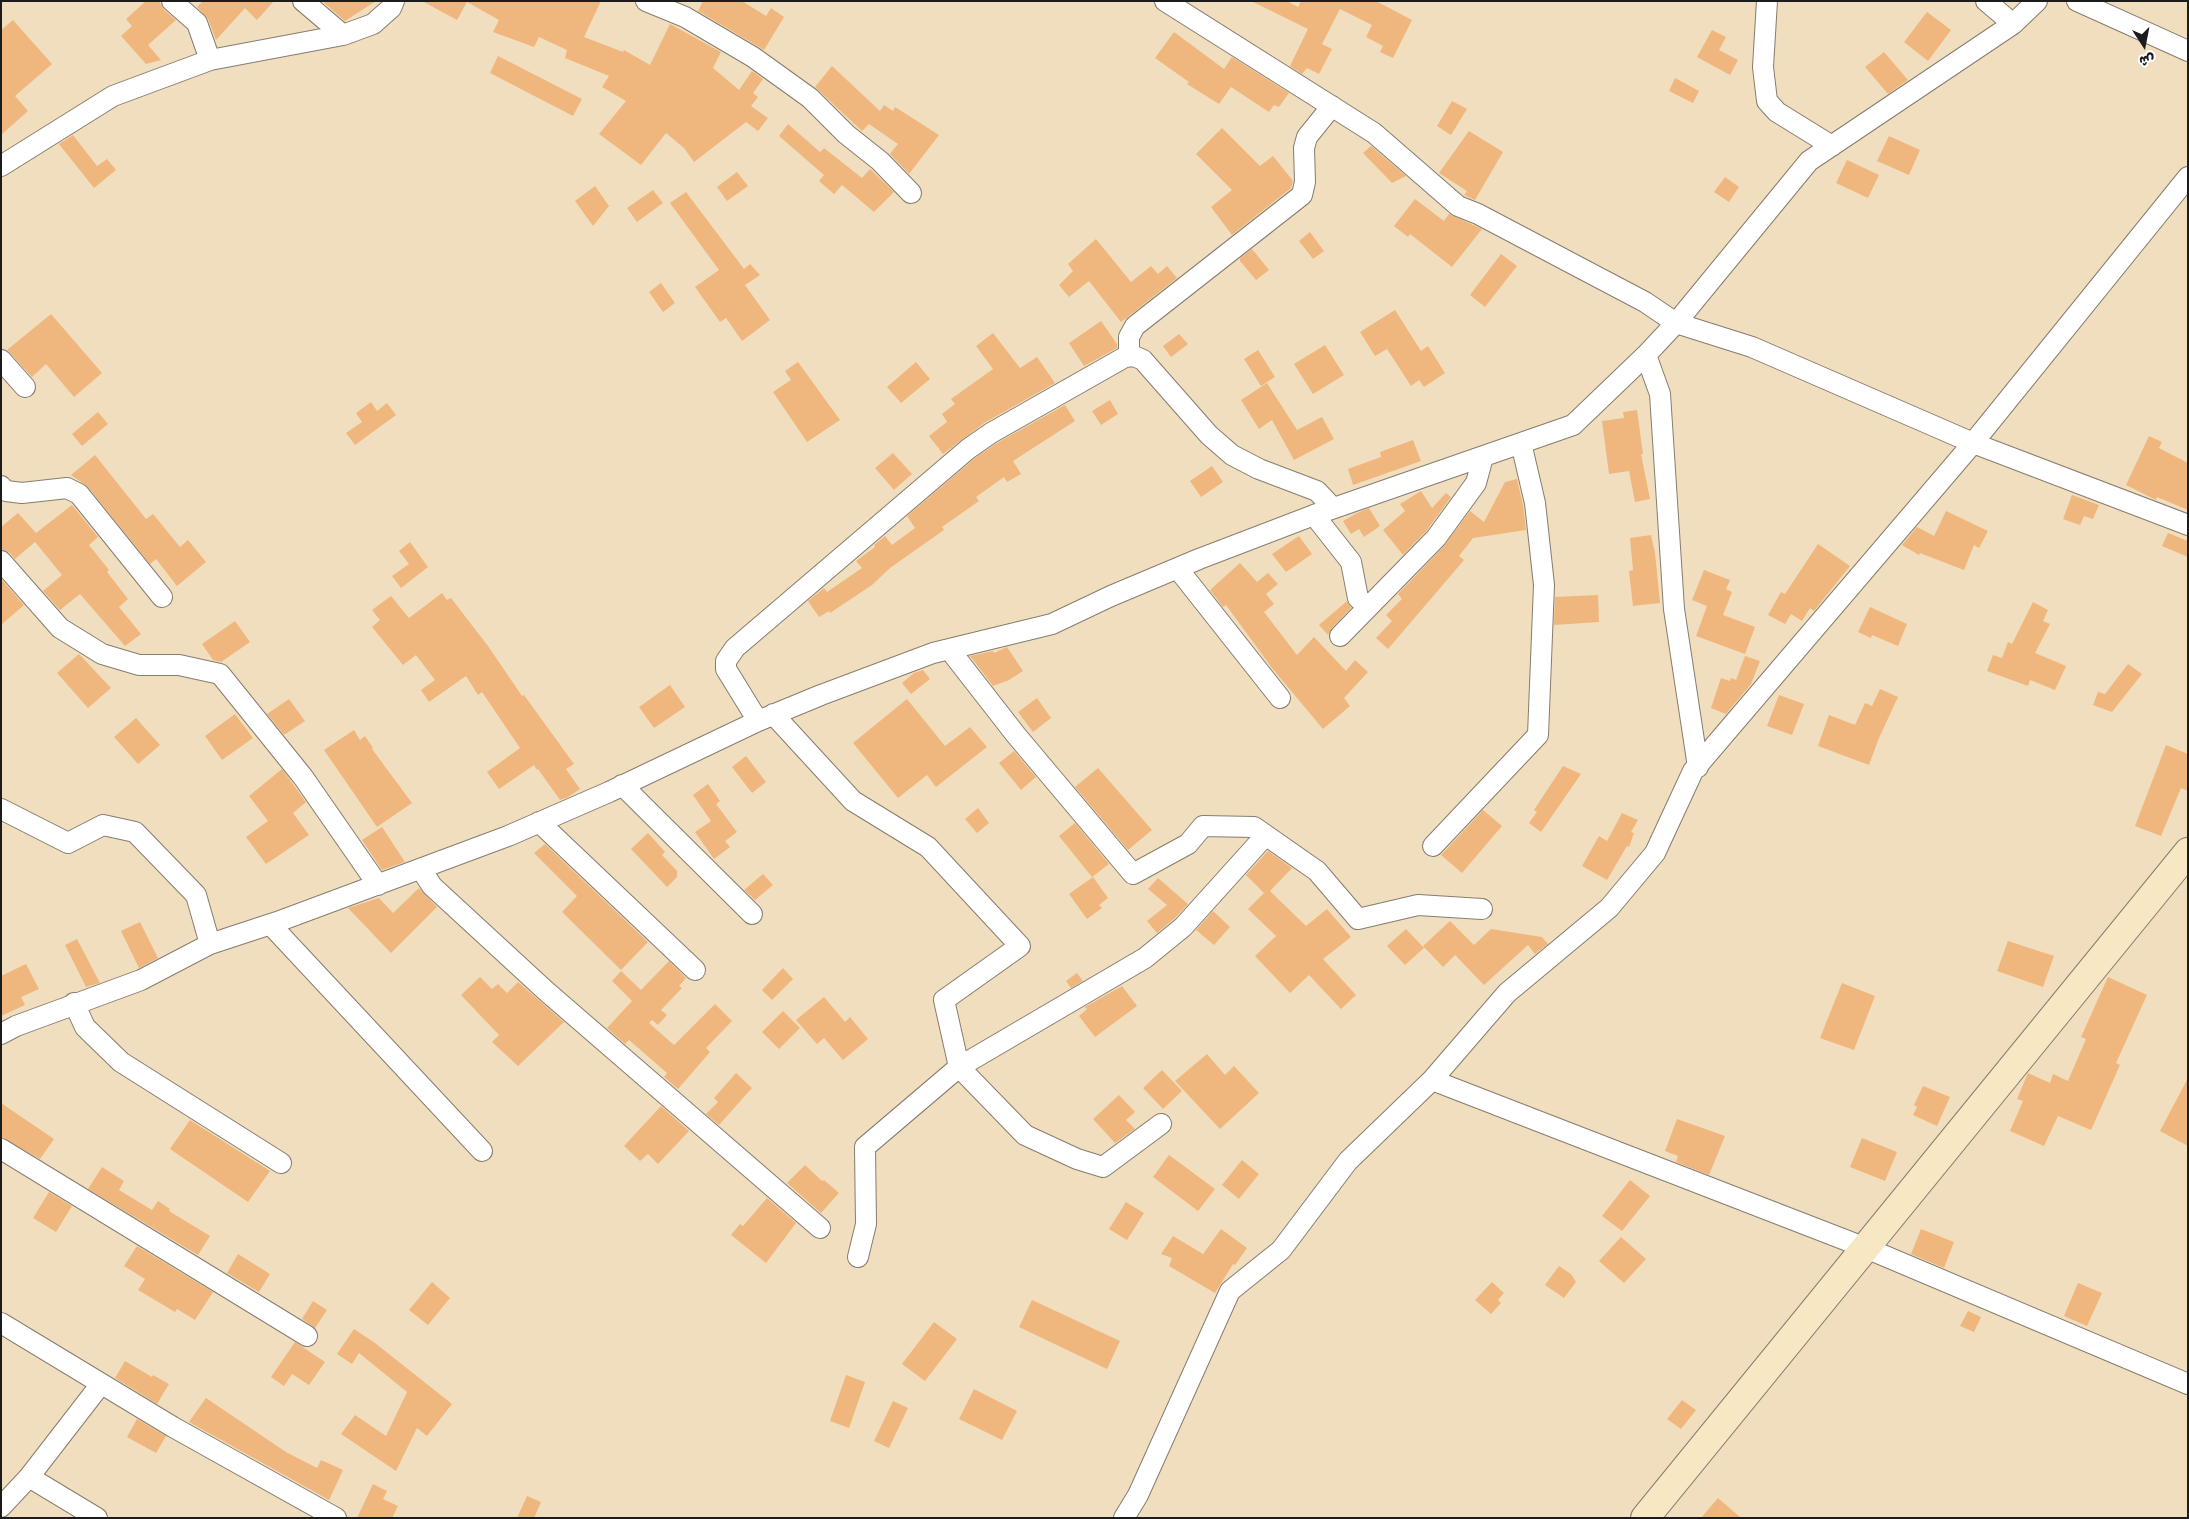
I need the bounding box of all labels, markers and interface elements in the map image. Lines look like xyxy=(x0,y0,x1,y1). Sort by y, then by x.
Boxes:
north arrow xyxy=(2119,20,2169,70)
text: ش xyxy=(2138,50,2156,70)

